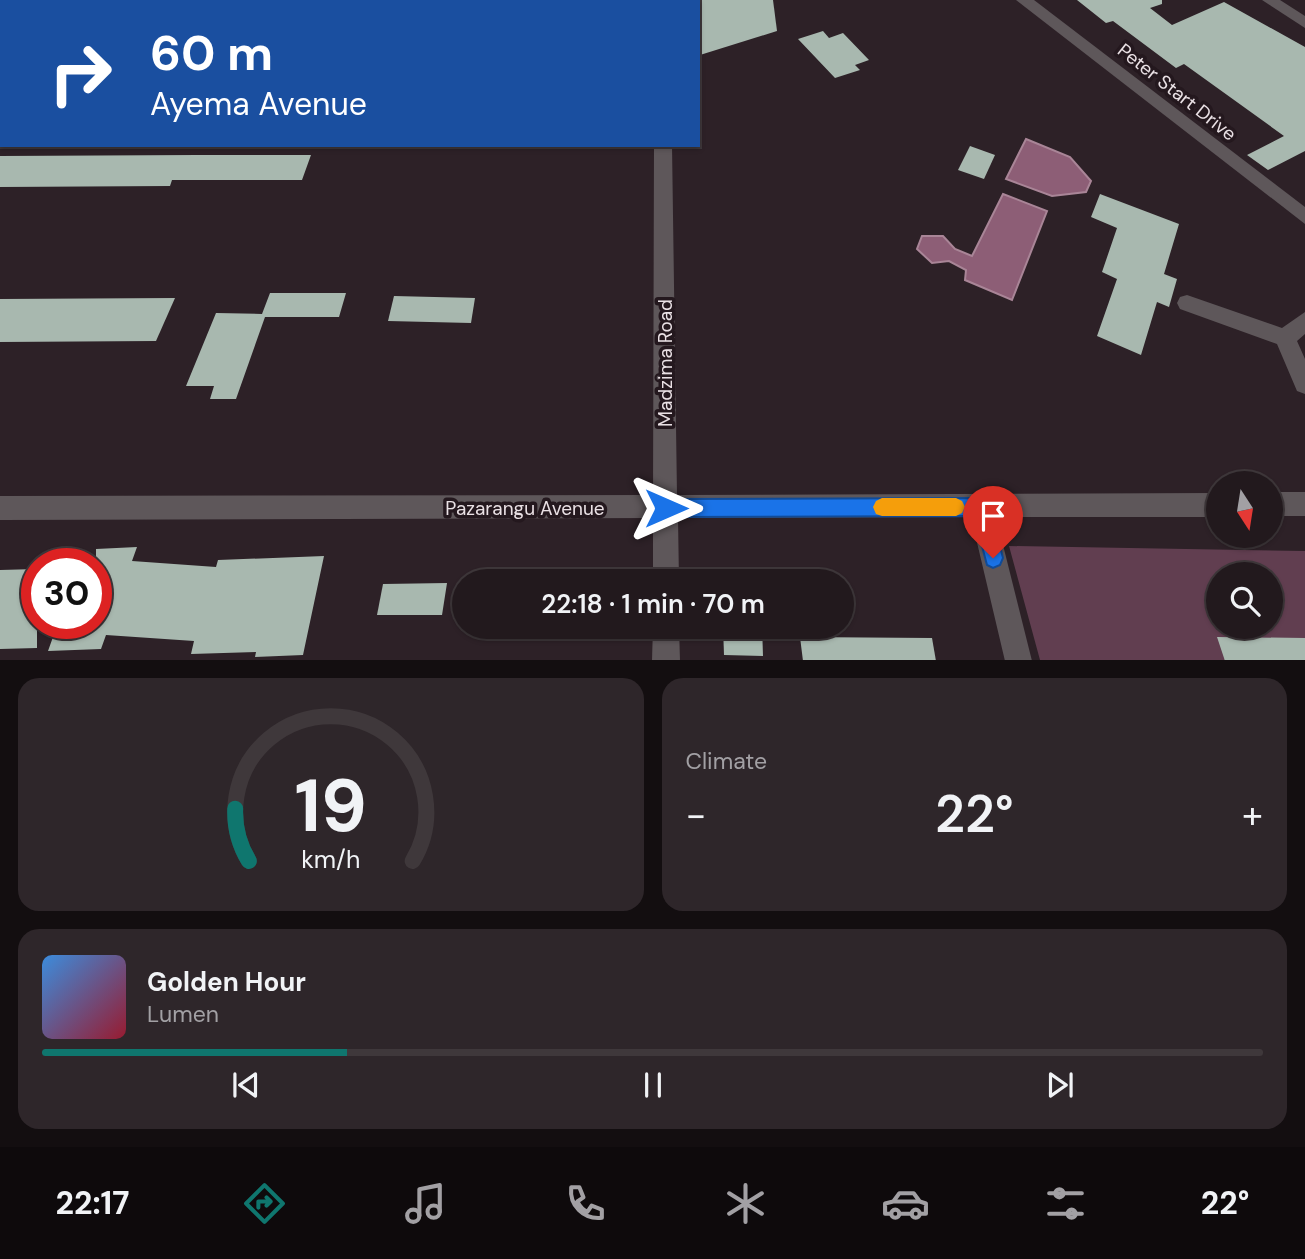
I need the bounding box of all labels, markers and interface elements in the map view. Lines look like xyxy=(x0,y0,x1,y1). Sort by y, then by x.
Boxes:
text: 60 m xyxy=(150,21,273,85)
icon: right xyxy=(35,28,126,119)
street label: Peter Start Drive xyxy=(1112,38,1242,146)
text: Ayema Avenue xyxy=(150,83,367,125)
street label: Madzima Road xyxy=(653,299,678,427)
position arrow xyxy=(629,471,703,545)
north arrow xyxy=(1206,471,1283,548)
map controls xyxy=(1206,471,1283,639)
pin xyxy=(963,486,1023,558)
street label: Pazarangu Avenue xyxy=(445,496,605,521)
icon: arrive xyxy=(974,497,1012,535)
speed limit sign: 30 xyxy=(21,548,112,639)
button: search xyxy=(1206,562,1283,639)
text: 22:18 · 1 min · 70 m xyxy=(541,587,765,621)
text: Climate xyxy=(686,746,767,776)
text: 19 xyxy=(294,759,367,854)
text: 22° xyxy=(935,780,1014,848)
text: − xyxy=(686,790,706,840)
text: + xyxy=(1242,790,1263,840)
text: km/h xyxy=(301,842,360,875)
text: Golden Hour xyxy=(147,965,306,999)
text: Lumen xyxy=(147,999,219,1029)
icon: previous xyxy=(227,1066,265,1104)
icon: pause xyxy=(634,1066,672,1104)
icon: next xyxy=(1041,1066,1079,1104)
icon: directions xyxy=(240,1179,289,1228)
icon: music xyxy=(401,1179,450,1228)
icon: phone xyxy=(561,1179,610,1228)
icon: climate xyxy=(721,1179,770,1228)
icon: car xyxy=(881,1179,930,1228)
icon: filters xyxy=(1041,1179,1090,1228)
text: 22:17 xyxy=(56,1182,129,1224)
text: 22° xyxy=(1201,1182,1249,1224)

